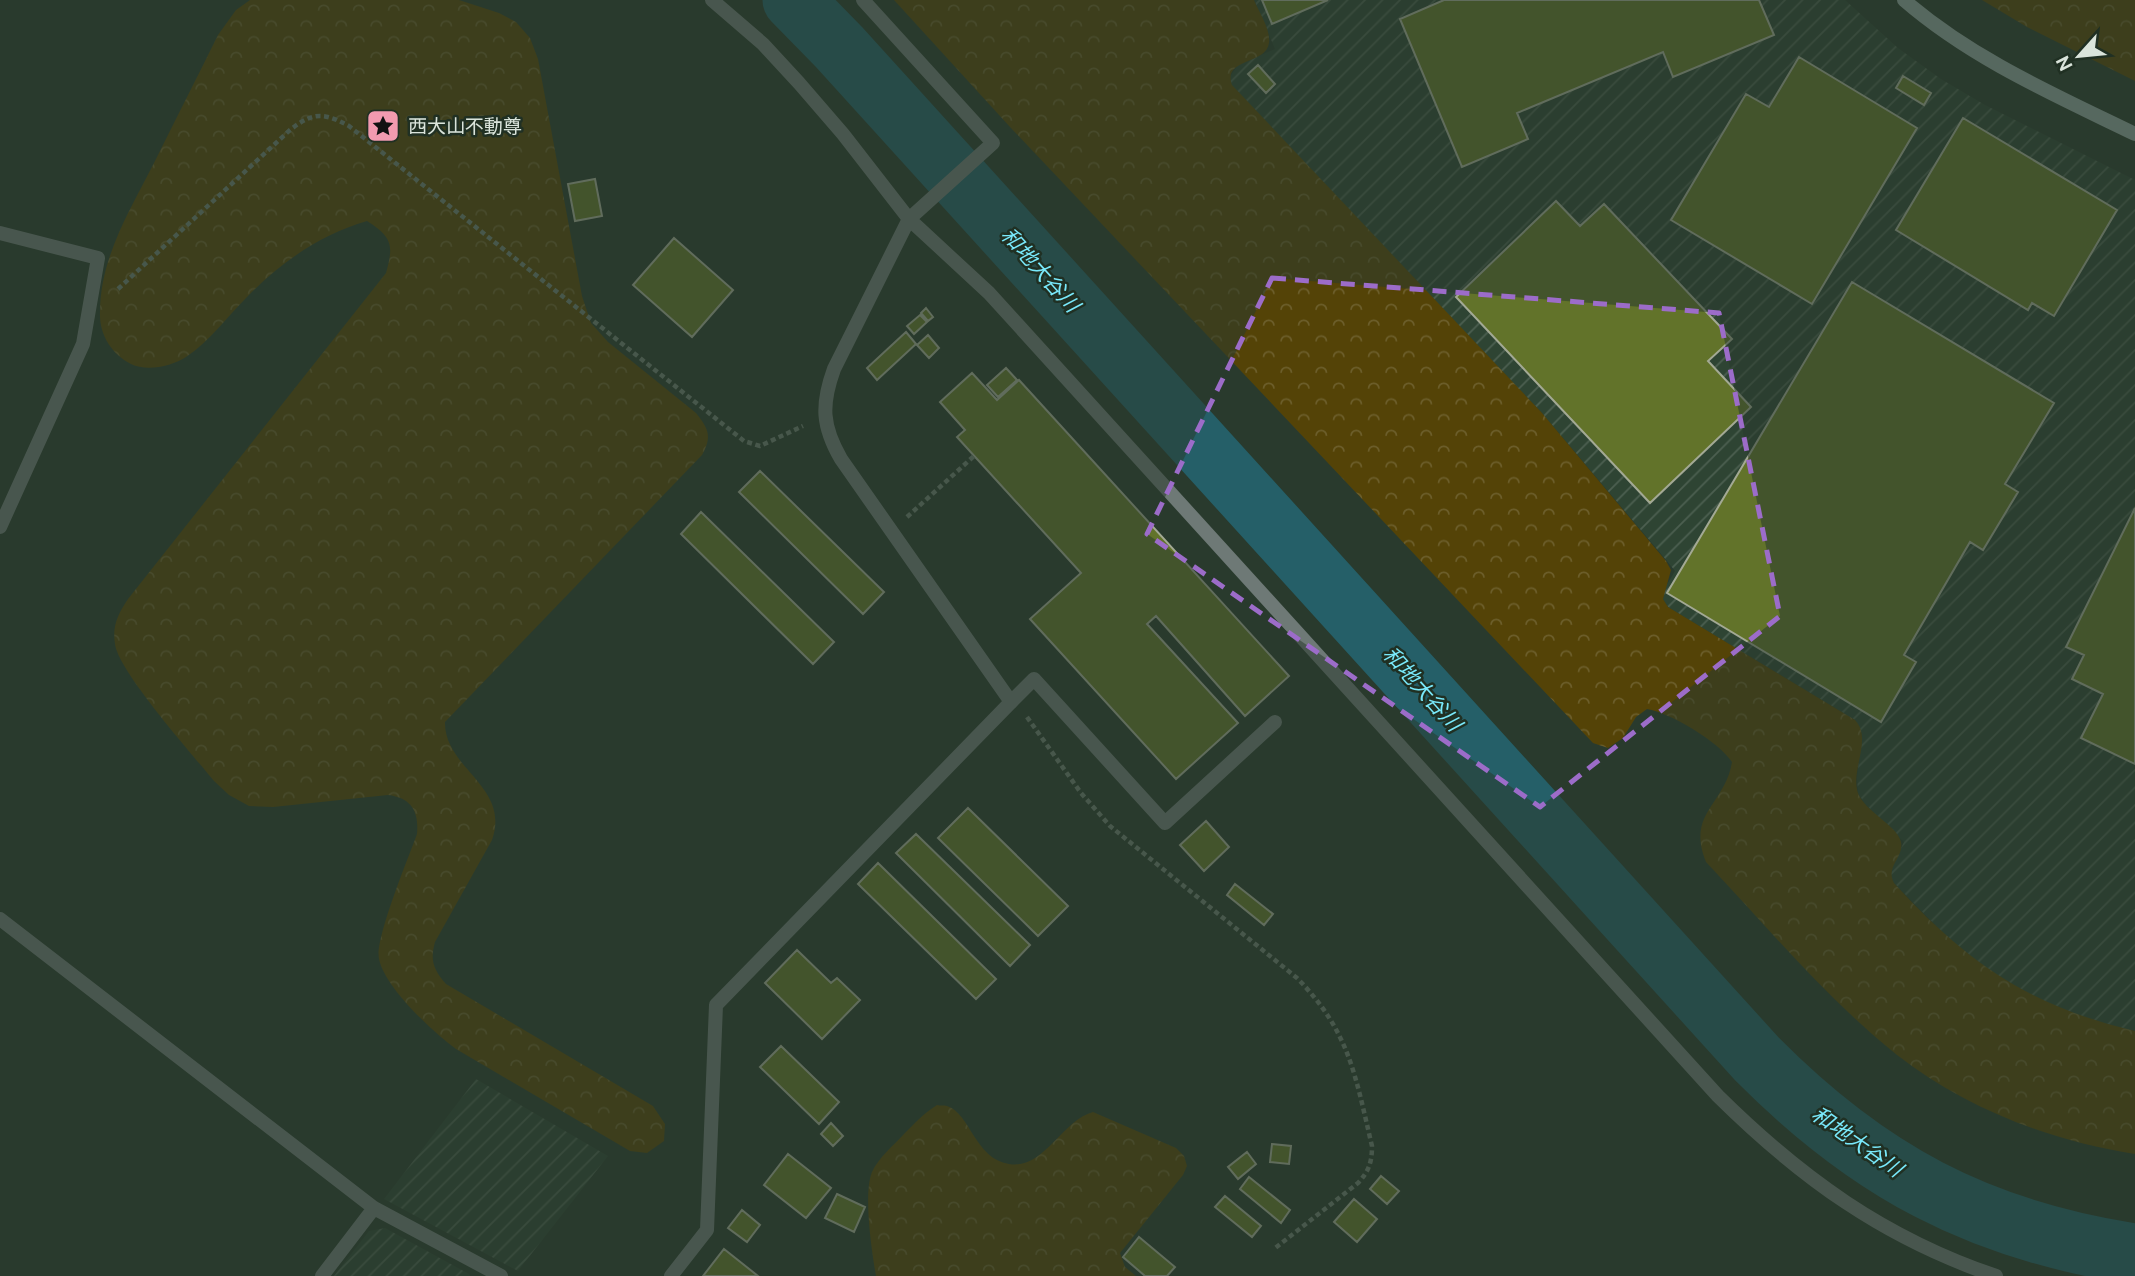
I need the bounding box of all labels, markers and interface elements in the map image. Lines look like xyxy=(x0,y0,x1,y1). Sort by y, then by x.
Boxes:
north arrow xyxy=(2044,21,2114,91)
text: N xyxy=(2051,52,2077,75)
place icon: 西大山不動尊 xyxy=(364,107,402,145)
place label: 西大山不動尊 xyxy=(408,115,522,137)
water label: 和地大谷川 xyxy=(997,222,1086,318)
water label: 和地大谷川 xyxy=(1379,641,1468,737)
water label: 和地大谷川 xyxy=(1808,1101,1909,1182)

